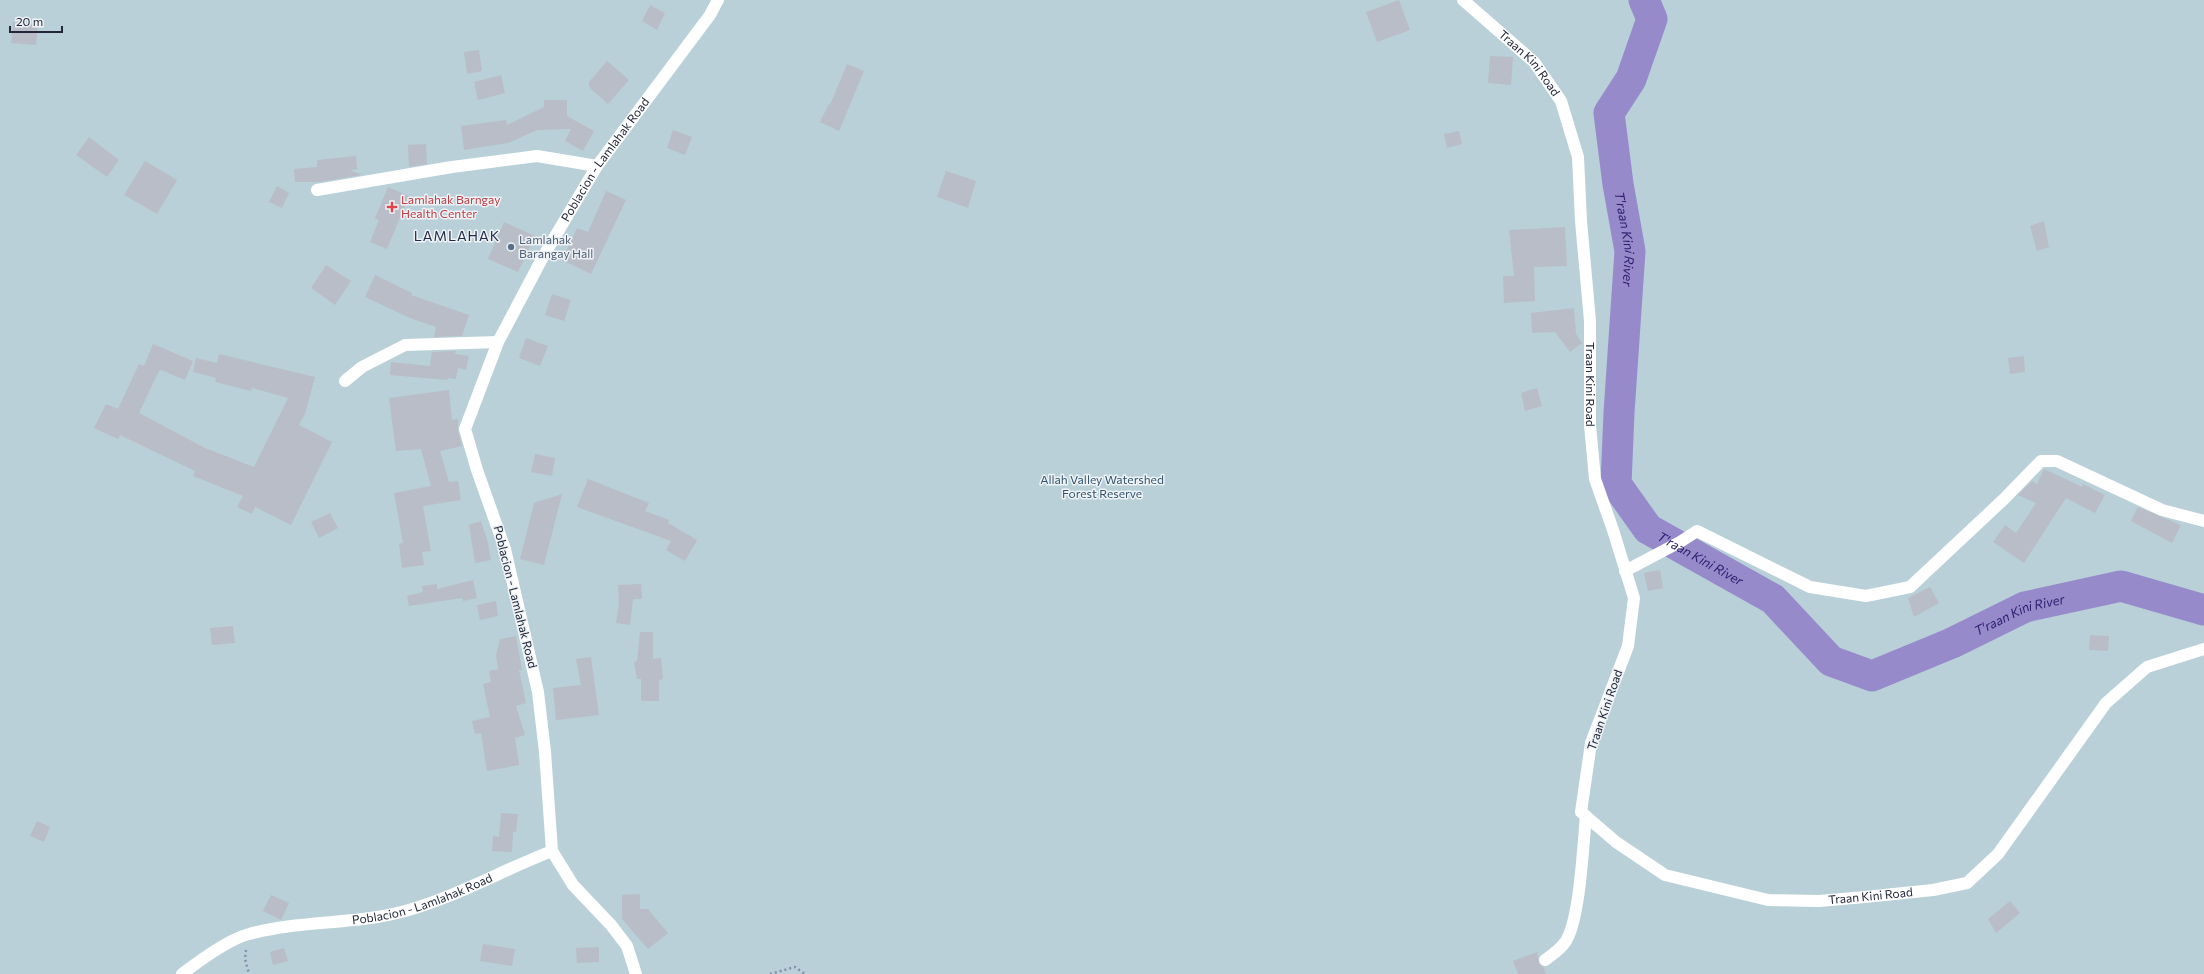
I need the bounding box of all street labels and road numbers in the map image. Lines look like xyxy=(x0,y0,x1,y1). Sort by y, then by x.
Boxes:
street label: Traan Kini Road xyxy=(1496,27,1563,98)
street label: Poblacion - Lamlahak Road xyxy=(558,95,652,224)
street label: Traan Kini Road xyxy=(1584,342,1598,427)
street label: Poblacion - Lamlahak Road xyxy=(491,524,541,670)
street label: Traan Kini Road xyxy=(1584,667,1624,752)
street label: Poblacion - Lamlahak Road xyxy=(351,870,494,926)
street label: Traan Kini Road xyxy=(1828,884,1913,906)

